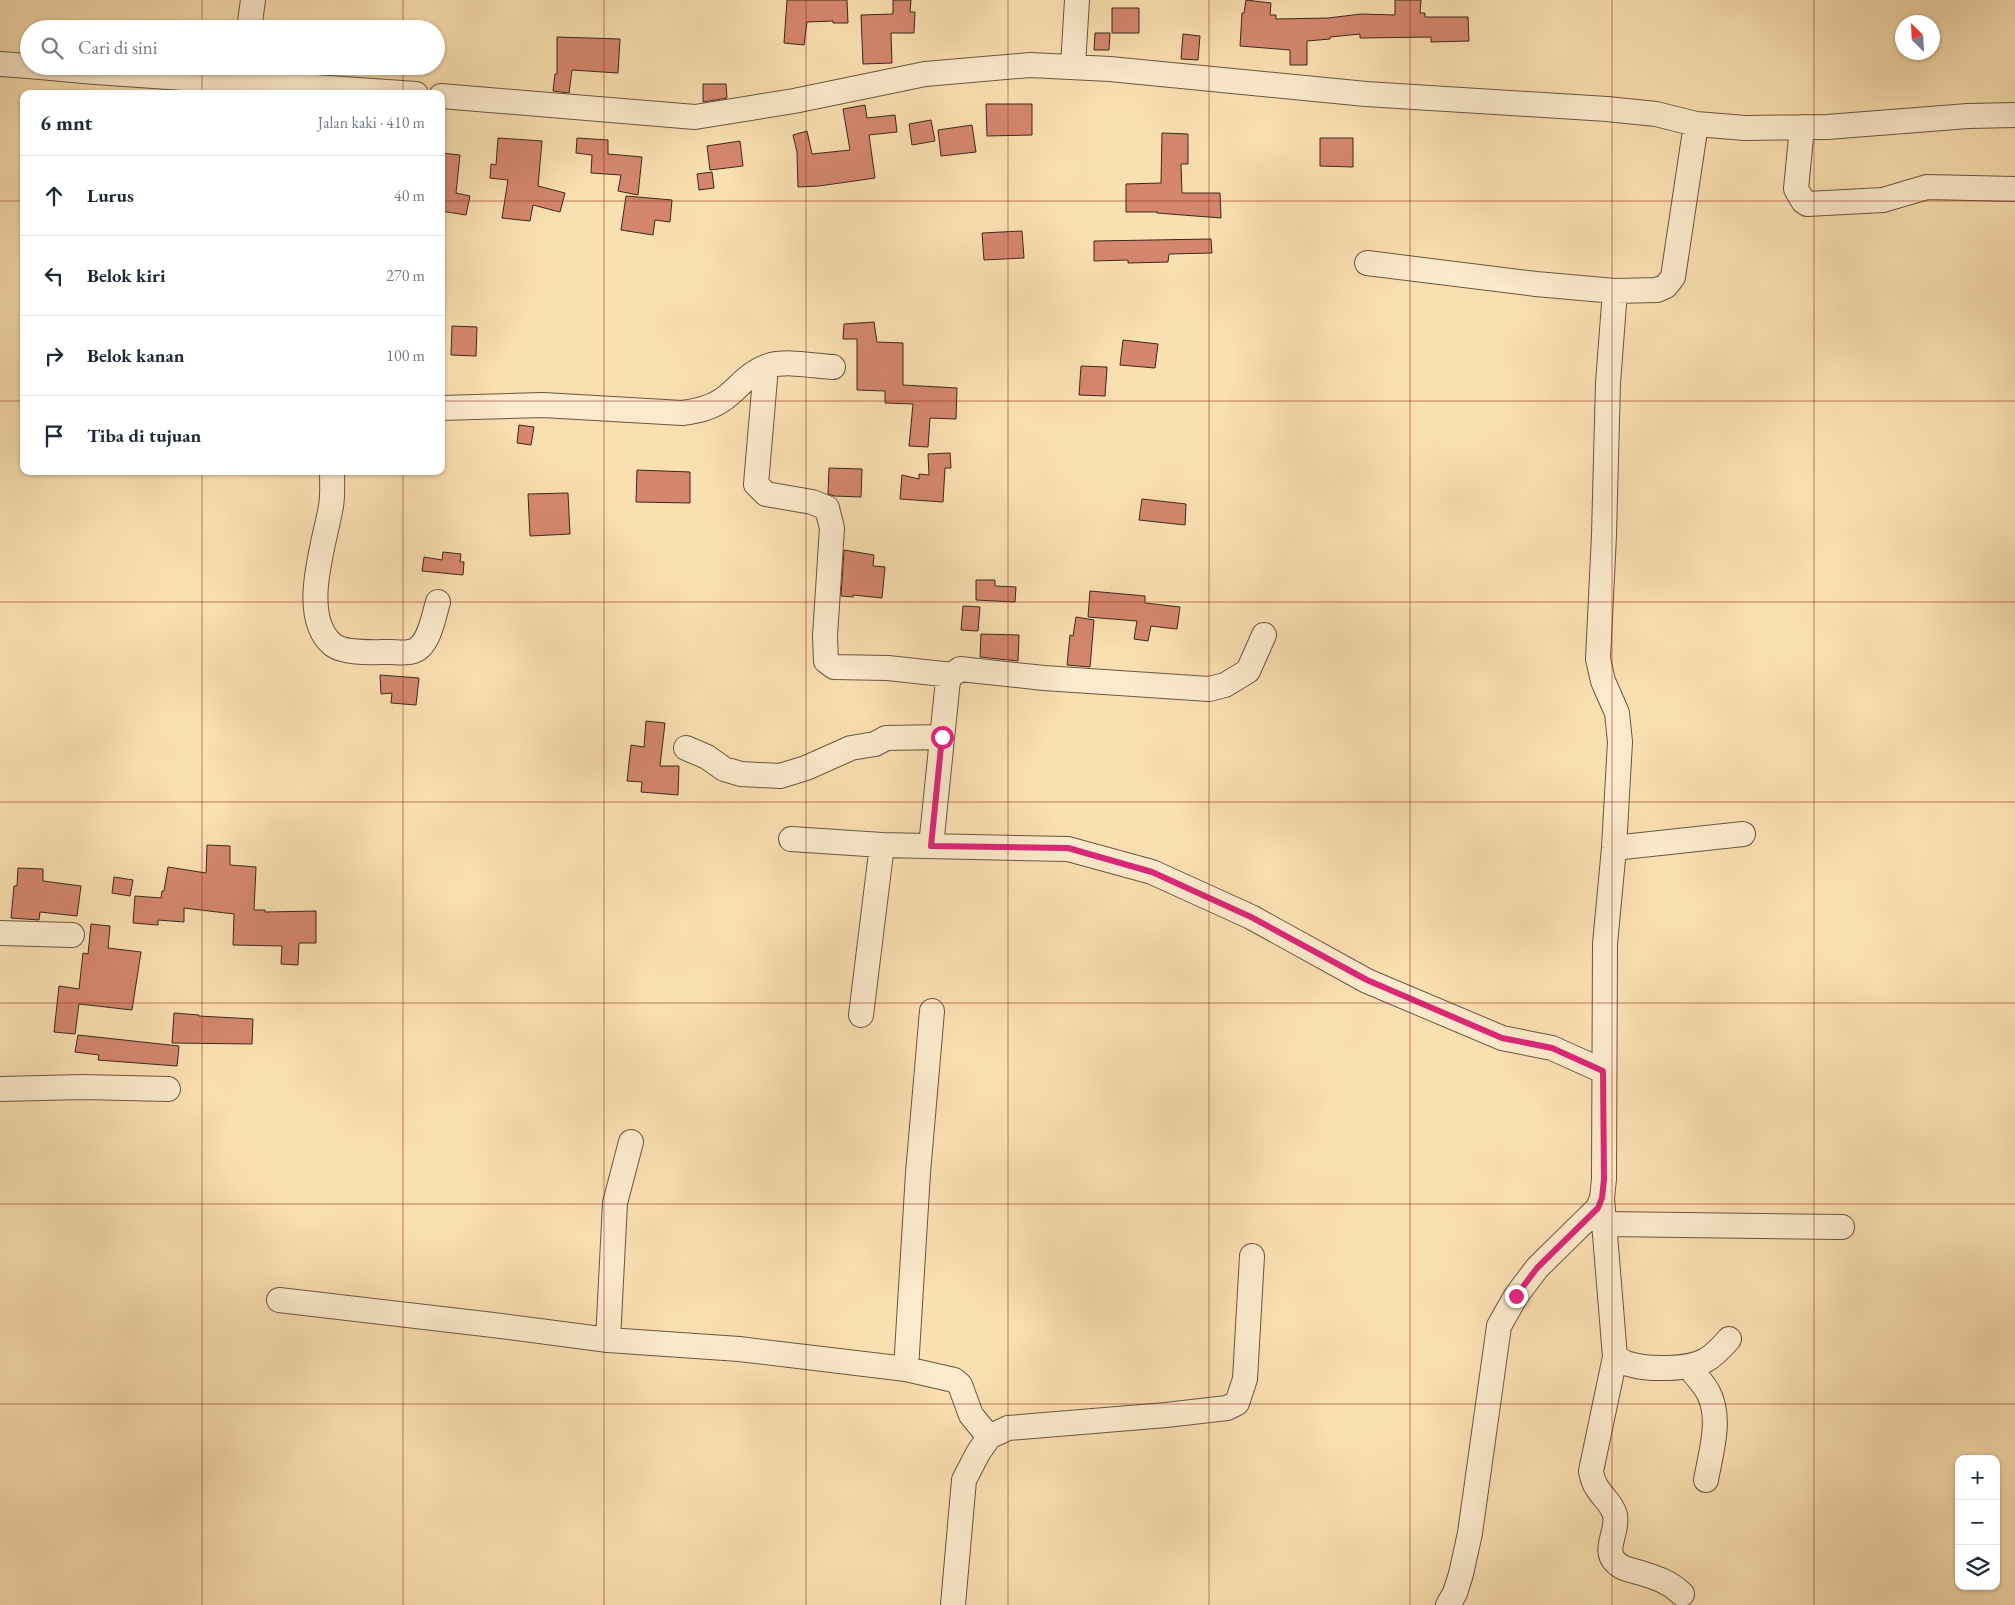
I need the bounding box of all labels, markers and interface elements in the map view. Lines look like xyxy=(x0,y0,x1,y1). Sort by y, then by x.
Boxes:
north arrow xyxy=(1895,15,1940,60)
search box xyxy=(20,20,445,75)
icon: search xyxy=(38,34,66,62)
text: Cari di sini xyxy=(78,35,157,60)
text: 6 mnt xyxy=(40,109,92,136)
text: Jalan kaki · 410 m xyxy=(318,112,425,133)
icon: ahead xyxy=(40,182,68,210)
text: Lurus xyxy=(87,183,134,208)
text: 40 m xyxy=(394,185,425,206)
icon: left xyxy=(40,262,68,290)
text: Belok kiri xyxy=(87,263,166,288)
text: 270 m xyxy=(386,265,425,286)
icon: right xyxy=(40,342,68,370)
text: Belok kanan xyxy=(87,343,185,368)
text: 100 m xyxy=(386,345,425,366)
icon: arrive xyxy=(40,422,68,450)
text: Tiba di tujuan xyxy=(87,423,201,448)
route start xyxy=(931,726,954,749)
route end xyxy=(1505,1285,1528,1308)
map controls xyxy=(1955,1455,2000,1590)
button: + xyxy=(1955,1455,2000,1500)
button: − xyxy=(1955,1500,2000,1545)
button: layers xyxy=(1955,1545,2000,1590)

